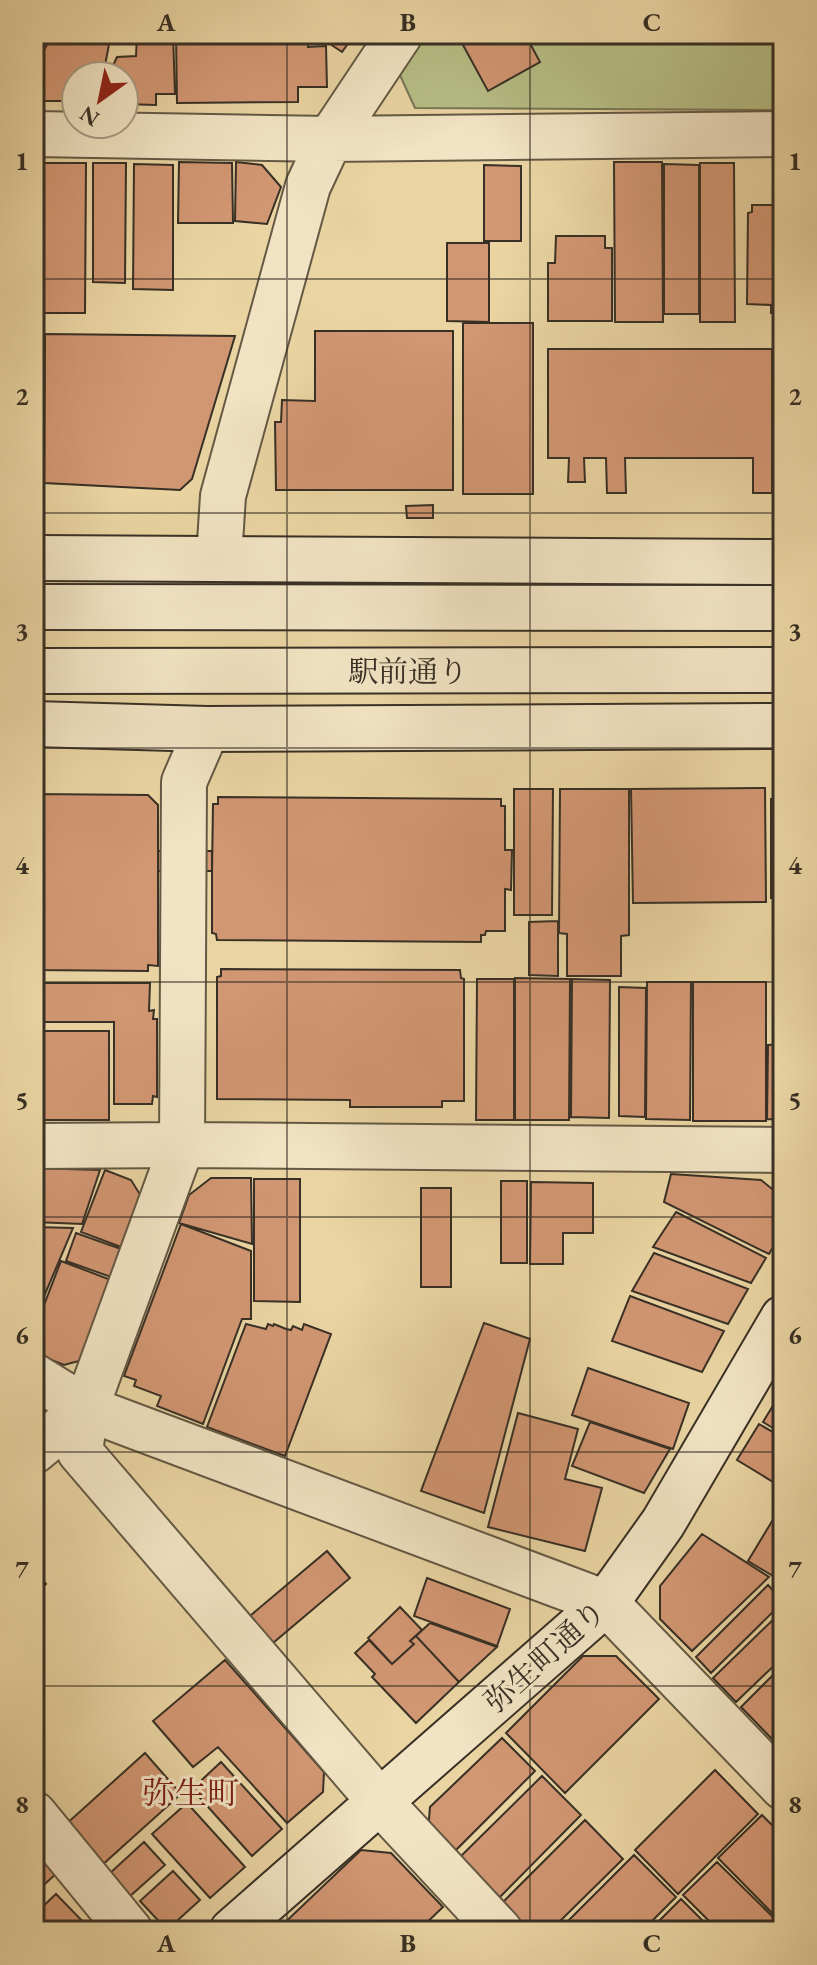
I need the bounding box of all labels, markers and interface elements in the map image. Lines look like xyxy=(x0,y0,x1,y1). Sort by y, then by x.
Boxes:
text: A xyxy=(156,5,176,39)
text: B xyxy=(400,5,416,39)
text: C xyxy=(643,5,661,39)
north arrow xyxy=(60,60,140,140)
text: N xyxy=(74,99,105,133)
text: 1 xyxy=(15,144,29,178)
text: 1 xyxy=(788,144,802,178)
text: 2 xyxy=(15,379,29,413)
text: 2 xyxy=(788,379,802,413)
text: 3 xyxy=(15,614,29,648)
text: 3 xyxy=(788,614,802,648)
street label: 駅前通り xyxy=(348,652,468,691)
text: 4 xyxy=(15,848,29,882)
text: 4 xyxy=(788,848,802,882)
text: 5 xyxy=(15,1083,29,1117)
text: 5 xyxy=(788,1083,802,1117)
text: 6 xyxy=(15,1318,29,1352)
text: 6 xyxy=(788,1318,802,1352)
text: 7 xyxy=(15,1552,29,1586)
text: 7 xyxy=(788,1552,802,1586)
street label: 弥生町通り xyxy=(476,1591,614,1721)
district label: 弥生町 xyxy=(143,1772,239,1814)
text: 8 xyxy=(15,1787,29,1821)
text: 8 xyxy=(788,1787,802,1821)
text: A xyxy=(156,1926,176,1960)
text: B xyxy=(400,1926,416,1960)
text: C xyxy=(643,1926,661,1960)

